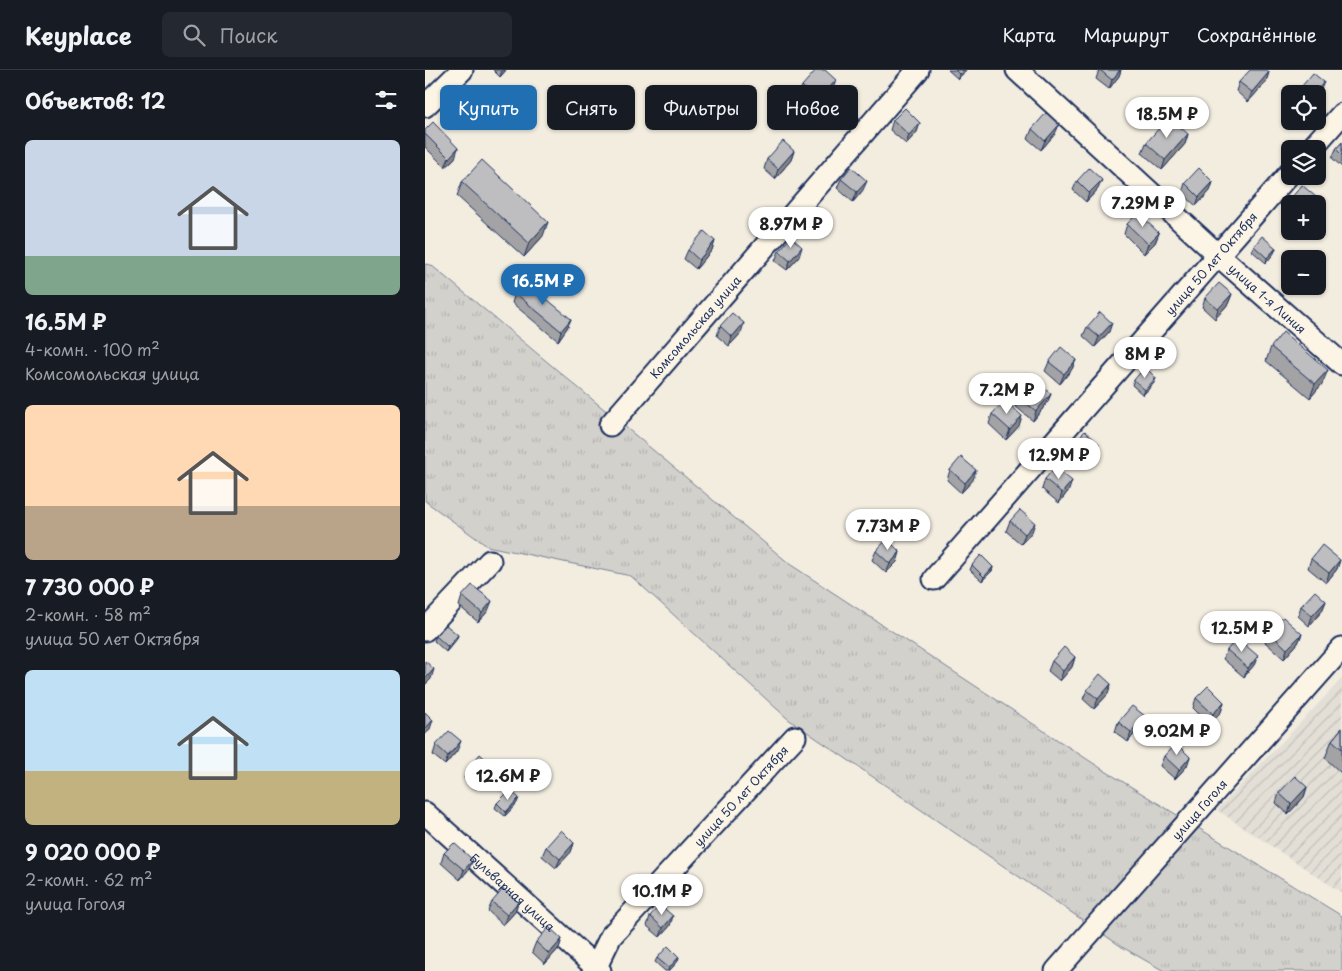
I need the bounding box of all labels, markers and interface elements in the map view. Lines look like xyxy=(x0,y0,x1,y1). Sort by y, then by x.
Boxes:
search box xyxy=(162,12,512,57)
text: Keyplace xyxy=(25,17,132,53)
icon: search xyxy=(180,21,208,49)
text: Поиск xyxy=(220,21,277,49)
text: Карта xyxy=(1003,21,1055,48)
text: Маршрут xyxy=(1083,21,1169,48)
text: Сохранённые xyxy=(1197,21,1317,48)
text: Объектов: 12 xyxy=(25,84,166,116)
chip: Купить xyxy=(440,85,537,130)
chip: Снять xyxy=(547,85,635,130)
chip: Фильтры xyxy=(645,85,757,130)
chip: Новое xyxy=(767,85,858,130)
map controls xyxy=(1281,85,1326,295)
button: locate xyxy=(1281,85,1326,130)
icon: filters xyxy=(372,86,400,114)
pin: 18.5M ₽ xyxy=(1121,97,1213,139)
text: 18.5M ₽ xyxy=(1136,101,1198,125)
button: layers xyxy=(1281,140,1326,185)
icon: home xyxy=(168,173,258,263)
pin: 7.29M ₽ xyxy=(1097,186,1189,228)
text: 7.29M ₽ xyxy=(1112,190,1174,214)
button: + xyxy=(1281,195,1326,240)
pin: 8.97M ₽ xyxy=(745,206,837,249)
street label: улица 50 лет Октября xyxy=(1161,208,1261,319)
text: 8.97M ₽ xyxy=(759,211,823,235)
button: − xyxy=(1281,250,1326,295)
street label: улица 1-я Линия xyxy=(1225,259,1310,338)
pin: 16.5M ₽ xyxy=(497,264,589,306)
text: 16.5M ₽ xyxy=(512,268,574,292)
street label: Комсомольская улица xyxy=(645,271,745,382)
text: 16.5M ₽ xyxy=(25,305,106,337)
pin: 8M ₽ xyxy=(1115,336,1175,379)
text: 4-комн. · 100 m² xyxy=(25,337,160,361)
text: 8M ₽ xyxy=(1125,341,1165,365)
text: Комсомольская улица xyxy=(25,361,199,385)
pin: 7.2M ₽ xyxy=(966,372,1048,415)
text: 7.2M ₽ xyxy=(979,377,1035,401)
icon: home xyxy=(168,438,258,528)
pin: 12.9M ₽ xyxy=(1013,438,1105,480)
text: 12.9M ₽ xyxy=(1029,442,1089,466)
pin: 7.73M ₽ xyxy=(842,508,934,551)
text: 7.73M ₽ xyxy=(856,513,920,537)
text: 7 730 000 ₽ xyxy=(25,570,154,602)
text: 2-комн. · 58 m² xyxy=(25,602,151,626)
pin: 12.5M ₽ xyxy=(1196,610,1288,653)
text: 12.5M ₽ xyxy=(1211,615,1273,639)
text: улица 50 лет Октября xyxy=(25,626,200,650)
icon: home xyxy=(168,703,258,793)
pin: 9.02M ₽ xyxy=(1131,714,1223,756)
text: 9.02M ₽ xyxy=(1144,718,1210,742)
street label: улица 50 лет Октября xyxy=(689,741,792,850)
pin: 12.6M ₽ xyxy=(462,758,554,801)
text: 12.6M ₽ xyxy=(476,763,540,787)
street label: улица Гоголя xyxy=(1167,775,1231,844)
text: 9 020 000 ₽ xyxy=(25,835,160,867)
street label: Бульварная улица xyxy=(466,849,560,936)
text: 2-комн. · 62 m² xyxy=(25,867,152,891)
pin: 10.1M ₽ xyxy=(616,874,708,916)
text: 10.1M ₽ xyxy=(632,878,692,902)
text: улица Гоголя xyxy=(25,891,126,915)

